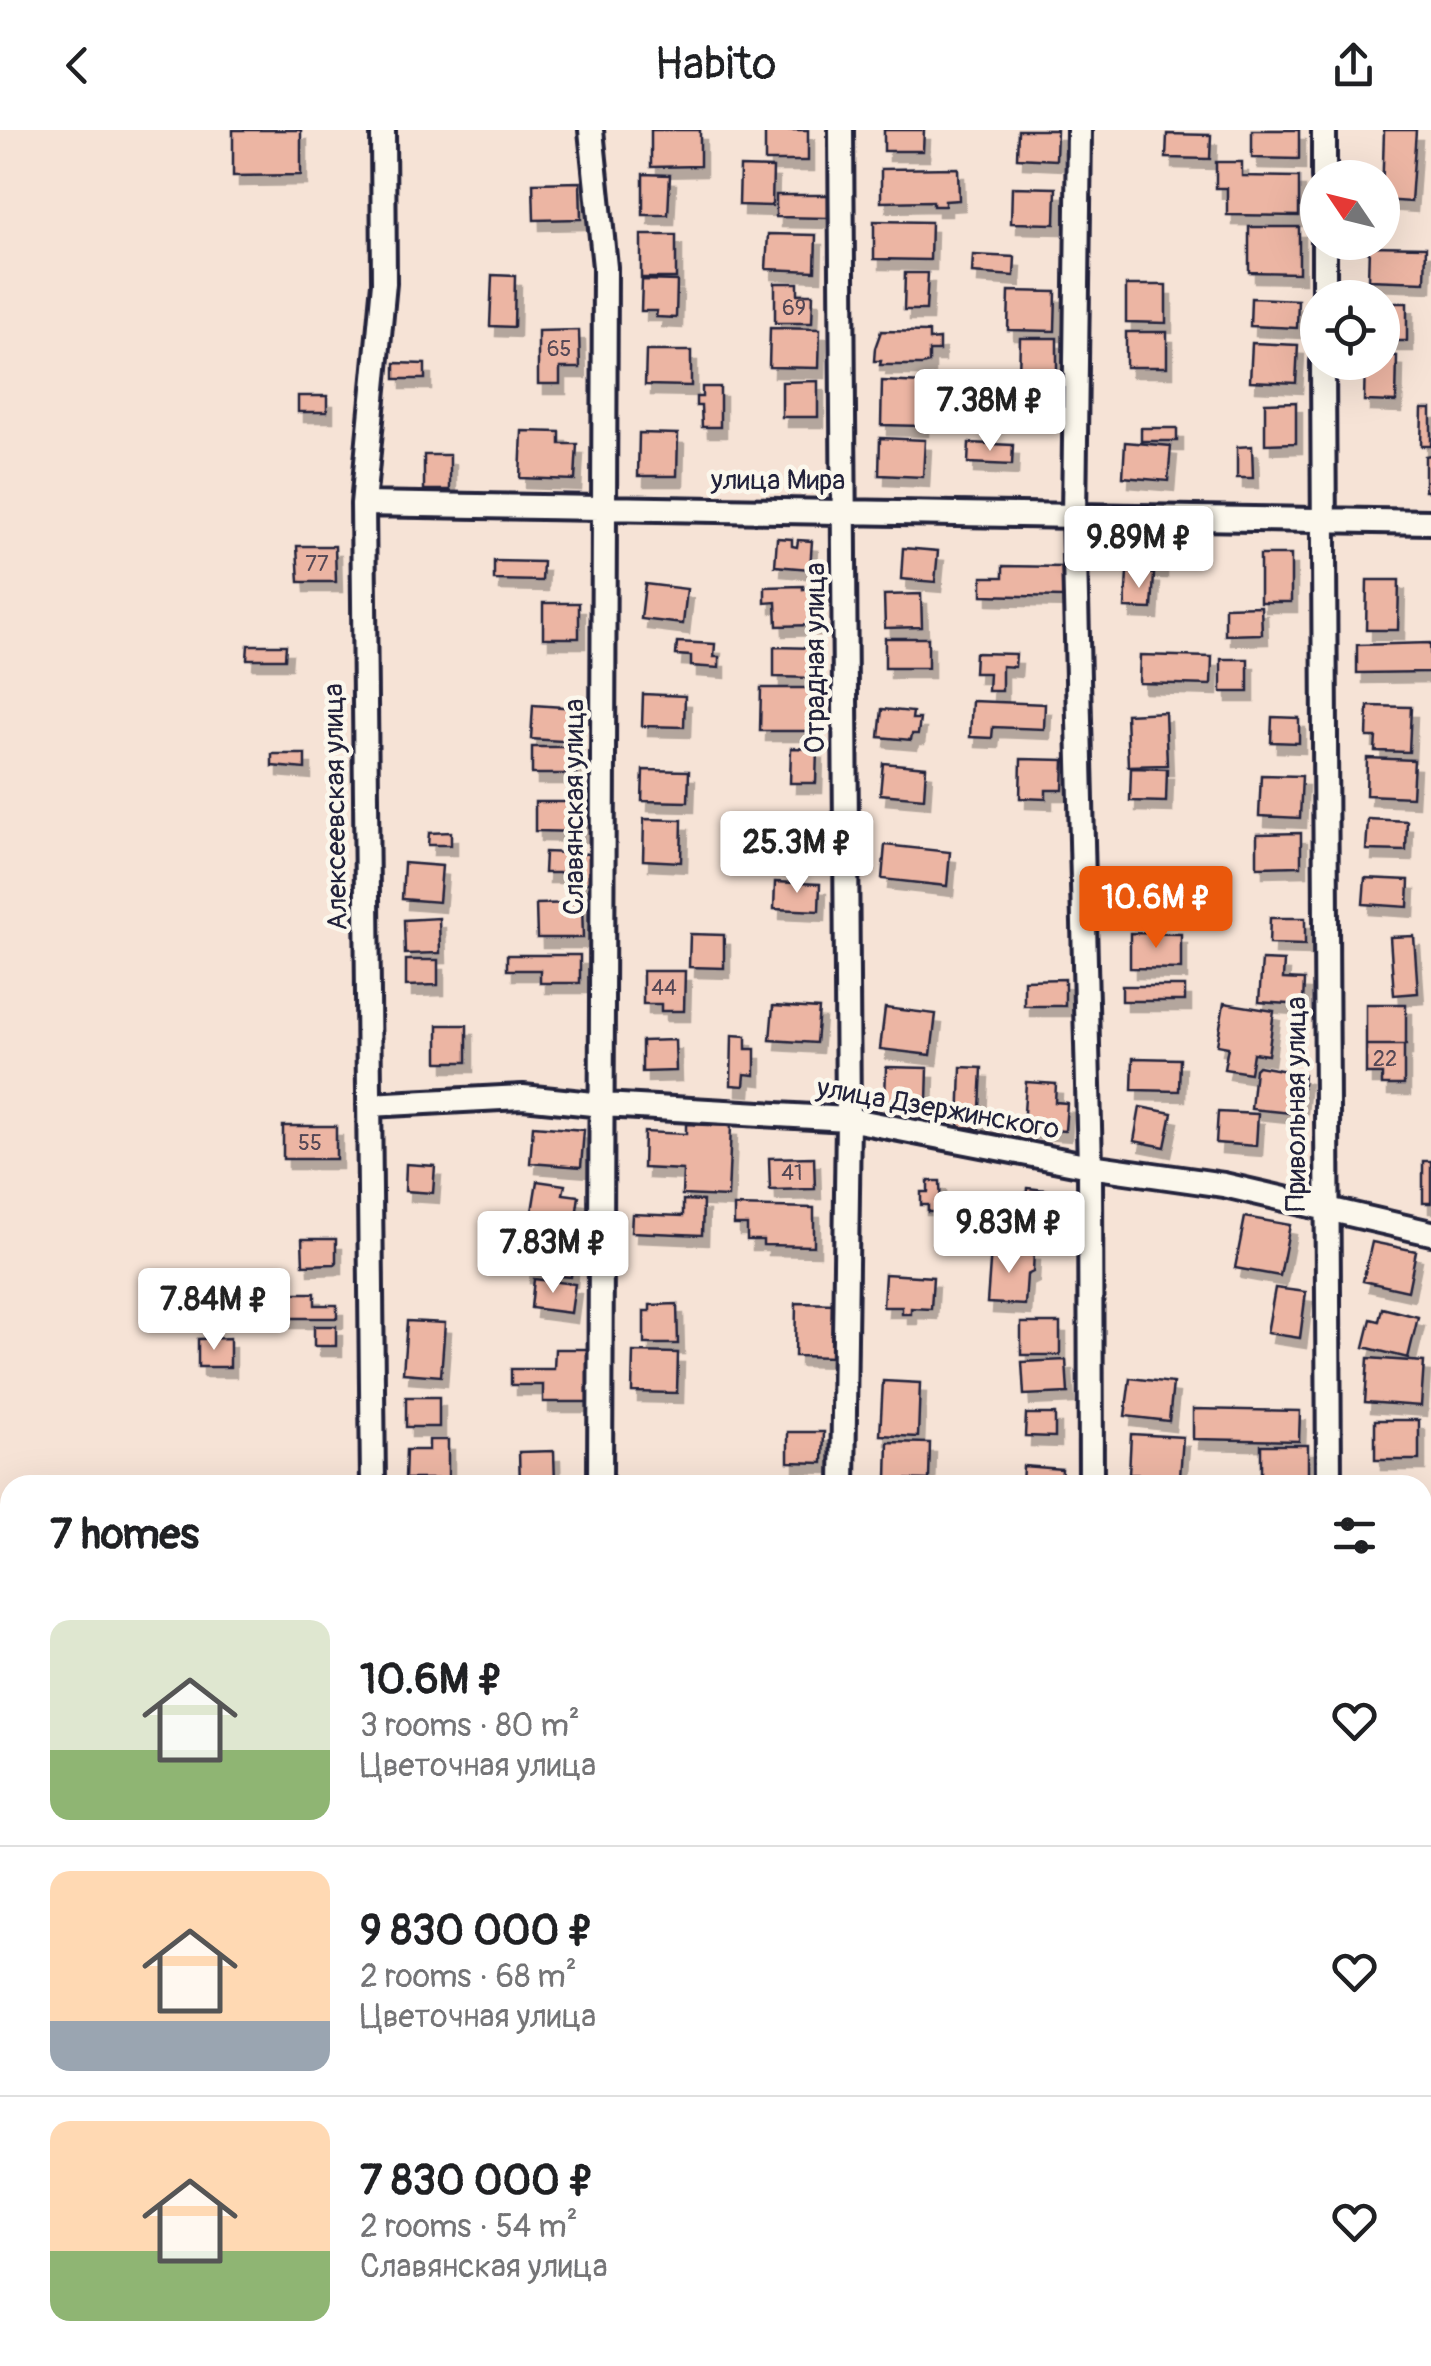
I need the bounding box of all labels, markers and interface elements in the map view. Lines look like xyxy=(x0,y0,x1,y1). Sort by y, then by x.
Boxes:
text: Habito xyxy=(655,37,776,93)
icon: back xyxy=(50,38,105,93)
icon: share xyxy=(1326,38,1381,93)
north arrow xyxy=(1300,160,1400,260)
map controls xyxy=(1300,160,1400,380)
button: locate xyxy=(1300,280,1400,380)
house number: 69 xyxy=(782,294,806,322)
house number: 65 xyxy=(547,335,571,363)
pin: 7.38M ₽ xyxy=(898,369,1082,454)
text: 7.38M ₽ xyxy=(936,381,1044,421)
street label: улица Мира xyxy=(710,463,845,498)
pin: 9.89M ₽ xyxy=(1047,506,1231,591)
text: 9.89M ₽ xyxy=(1086,518,1192,558)
house number: 77 xyxy=(305,550,329,578)
street label: Отрадная улица xyxy=(798,563,833,753)
street label: Алексеевская улица xyxy=(316,683,356,931)
street label: Славянская улица xyxy=(557,699,592,915)
pin: 25.3M ₽ xyxy=(705,811,889,896)
text: 25.3M ₽ xyxy=(742,823,852,863)
pin: 10.6M ₽ xyxy=(1064,866,1248,951)
text: 10.6M ₽ xyxy=(1101,878,1211,918)
house number: 44 xyxy=(651,974,677,1002)
street label: Привольная улица xyxy=(1279,997,1314,1211)
house number: 22 xyxy=(1373,1045,1397,1073)
street label: улица Дзержинского xyxy=(813,1070,1062,1148)
house number: 55 xyxy=(298,1129,322,1157)
house number: 41 xyxy=(781,1159,803,1187)
pin: 9.83M ₽ xyxy=(917,1191,1101,1276)
text: 9.83M ₽ xyxy=(956,1203,1062,1243)
pin: 7.83M ₽ xyxy=(461,1211,645,1296)
text: 7.83M ₽ xyxy=(499,1223,607,1263)
pin: 7.84M ₽ xyxy=(122,1268,306,1353)
text: 7.84M ₽ xyxy=(160,1280,268,1320)
icon: filters xyxy=(1327,1508,1382,1563)
text: 7 homes xyxy=(50,1509,199,1561)
text: 10.6M ₽ xyxy=(360,1654,503,1706)
icon: home xyxy=(130,1660,250,1780)
icon: heart xyxy=(1327,1693,1382,1748)
text: 3 rooms · 80 m² xyxy=(360,1706,580,1746)
text: Цветочная улица xyxy=(360,1746,596,1786)
text: 9 830 000 ₽ xyxy=(360,1905,594,1957)
icon: home xyxy=(130,1911,250,2031)
icon: heart xyxy=(1327,1944,1382,1999)
text: 2 rooms · 68 m² xyxy=(360,1957,577,1997)
text: Цветочная улица xyxy=(360,1997,596,2037)
text: 7 830 000 ₽ xyxy=(360,2155,594,2207)
icon: home xyxy=(130,2161,250,2281)
icon: heart xyxy=(1327,2194,1382,2249)
text: 2 rooms · 54 m² xyxy=(360,2207,578,2247)
text: Славянская улица xyxy=(360,2247,608,2287)

